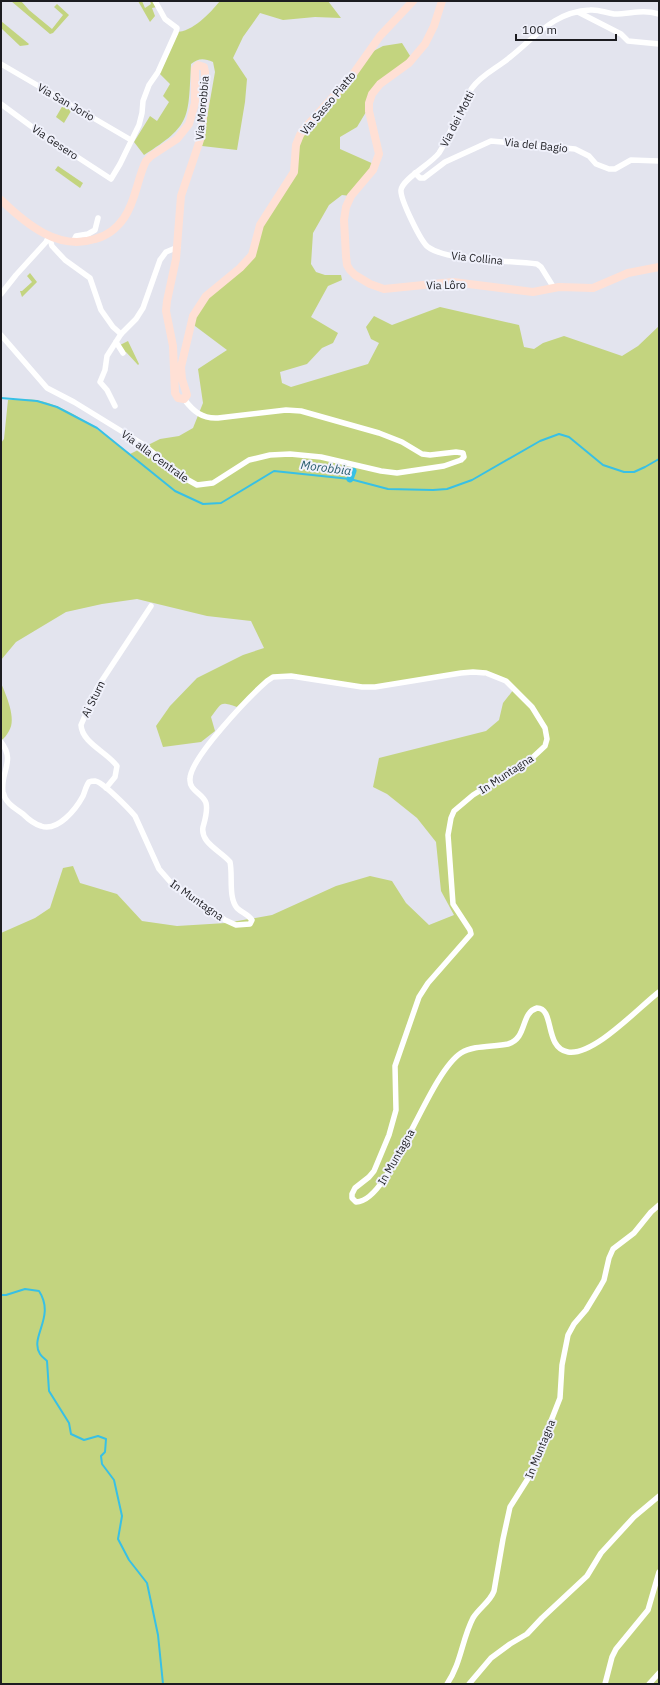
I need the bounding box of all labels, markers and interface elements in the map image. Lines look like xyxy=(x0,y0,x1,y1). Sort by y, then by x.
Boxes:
scale bar xyxy=(516,16,616,42)
text: 100 m xyxy=(522,22,557,37)
street label: Via Sasso Piatto xyxy=(297,68,359,138)
street label: Via Morobbia xyxy=(192,75,212,141)
street label: Via San Jorio xyxy=(35,80,97,124)
street label: Via dei Motti xyxy=(437,89,477,149)
street label: Via Gesero xyxy=(29,121,81,163)
street label: Via del Bagio xyxy=(504,135,568,155)
street label: Via Collina xyxy=(451,248,504,268)
street label: Via Lôro xyxy=(426,278,466,292)
street label: Via alla Centrale xyxy=(118,427,192,485)
water label: Morobbia xyxy=(300,457,352,478)
street label: Ai Sturn xyxy=(78,678,108,720)
street label: In Muntagna xyxy=(476,751,536,797)
street label: In Muntagna xyxy=(167,876,227,924)
street label: In Muntagna xyxy=(374,1126,418,1187)
street label: In Muntagna xyxy=(522,1417,558,1481)

